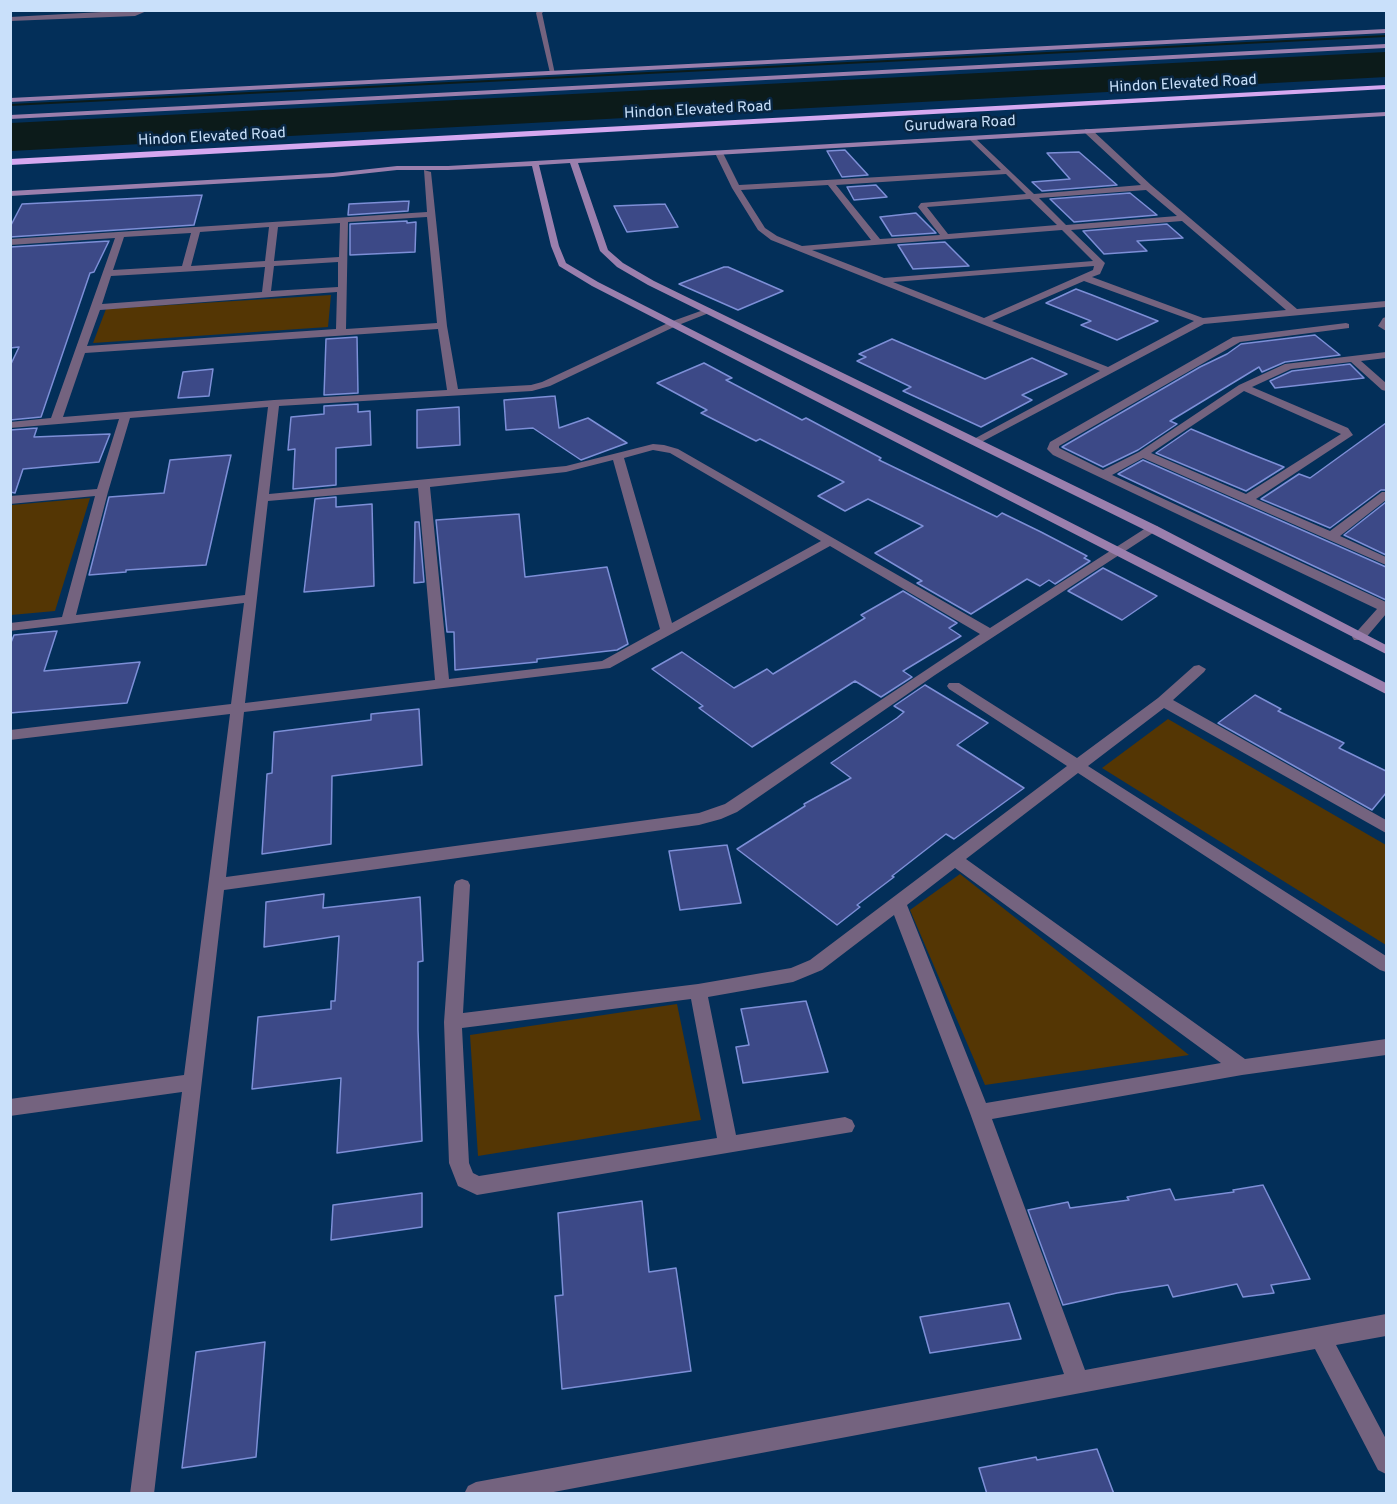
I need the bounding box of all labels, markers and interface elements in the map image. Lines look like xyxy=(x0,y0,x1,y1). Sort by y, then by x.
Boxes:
street label: Hindon Elevated Road xyxy=(1109,72,1257,98)
street label: Hindon Elevated Road xyxy=(624,98,772,124)
street label: Gurudwara Road xyxy=(904,113,1016,137)
street label: Hindon Elevated Road xyxy=(138,125,286,151)

